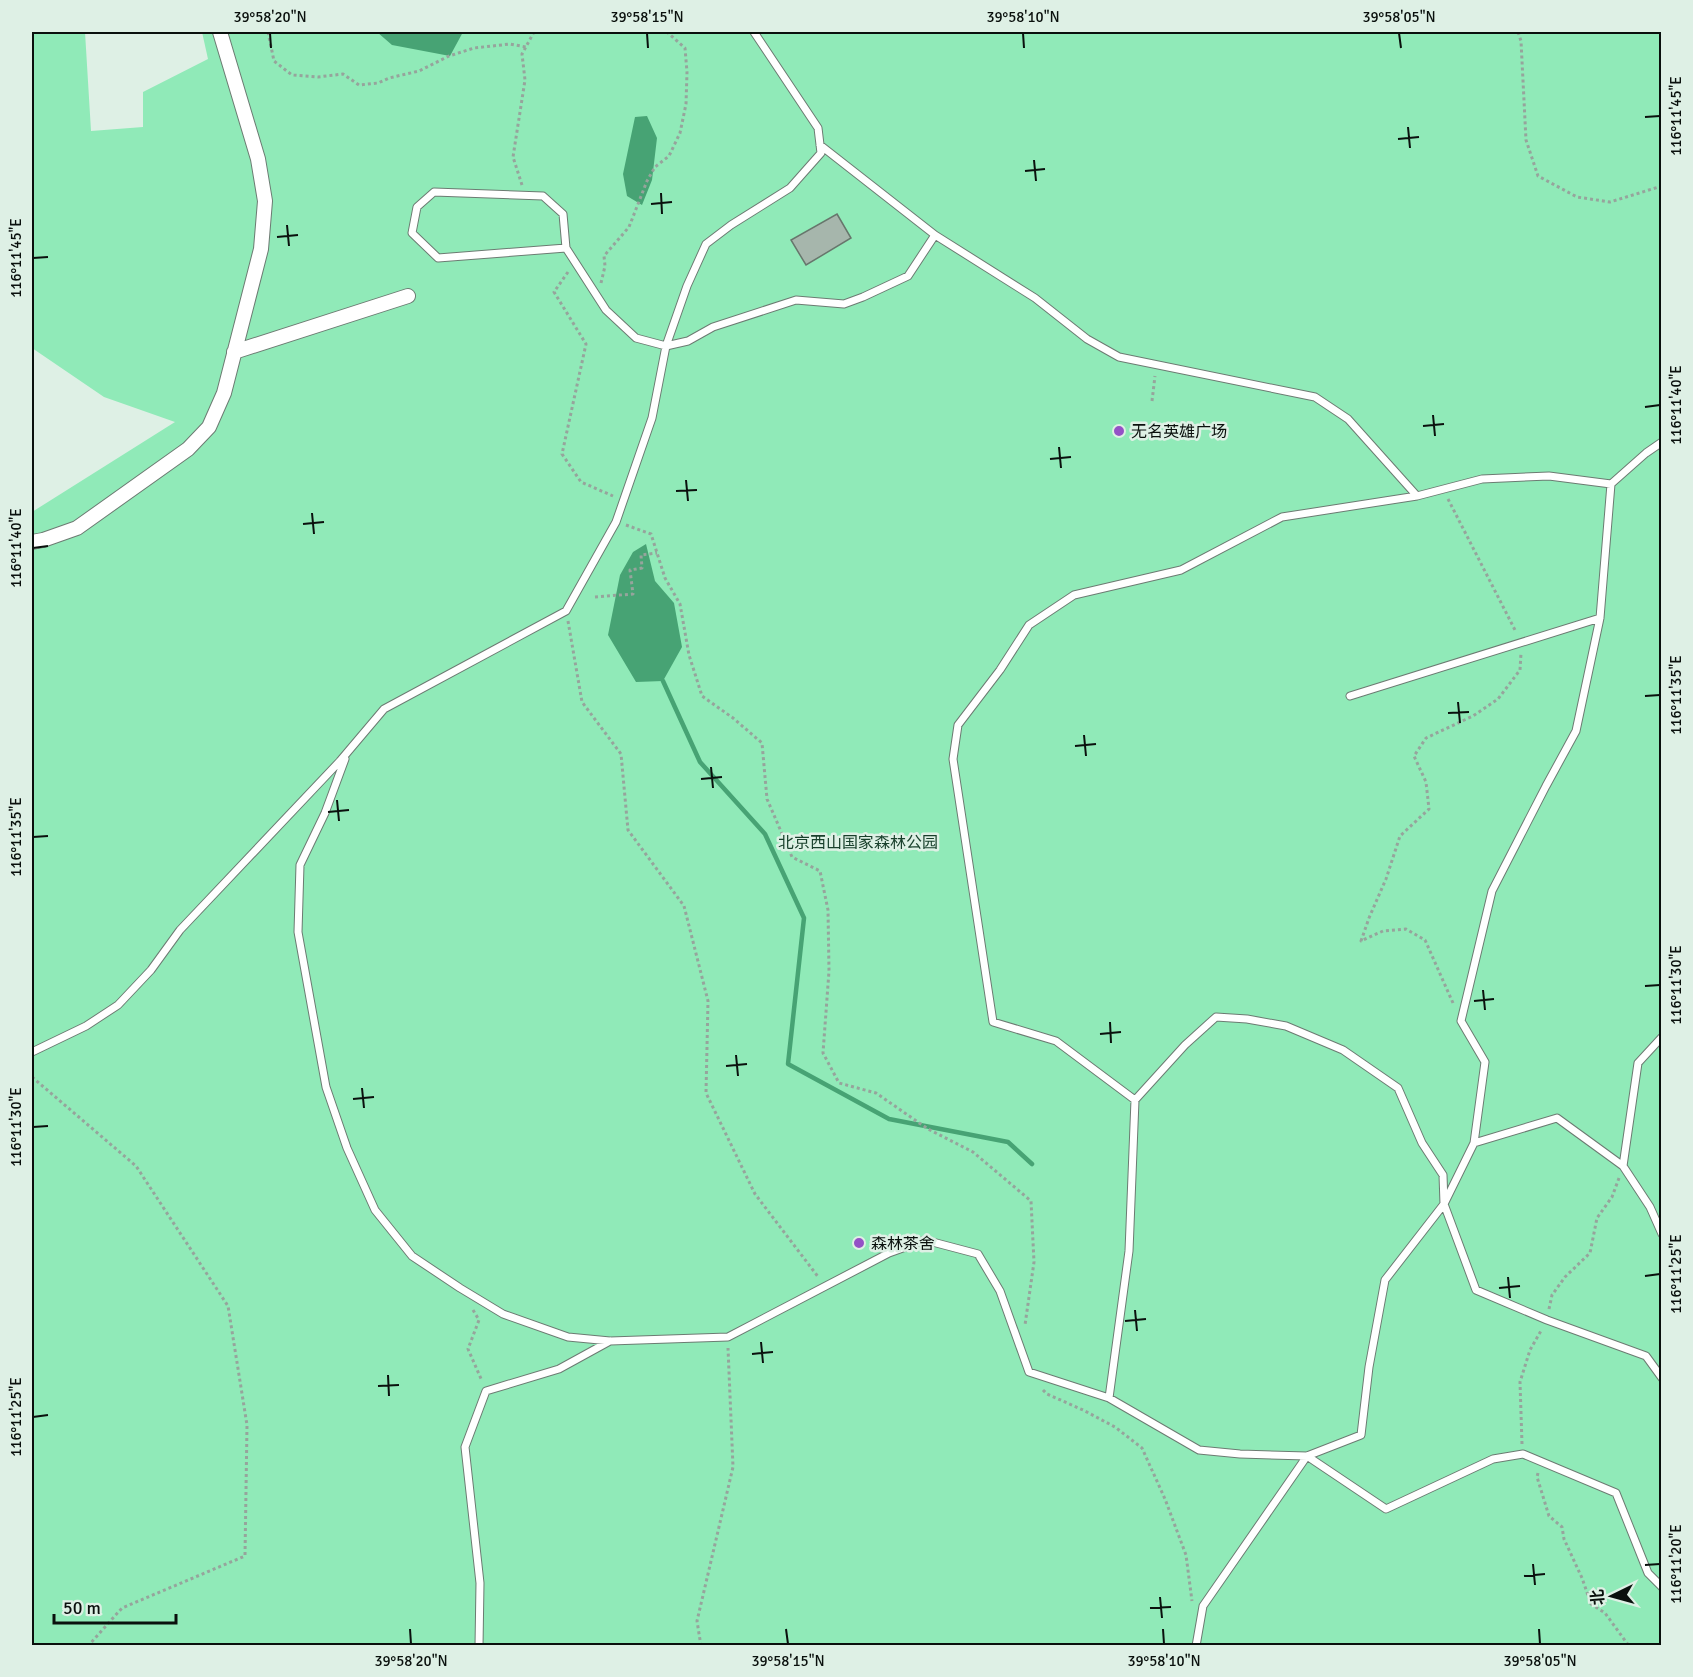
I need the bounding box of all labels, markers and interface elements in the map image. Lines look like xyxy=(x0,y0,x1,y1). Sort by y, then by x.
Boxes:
text: 39°58'20"N xyxy=(233,8,307,26)
text: 39°58'15"N xyxy=(610,8,684,26)
text: 39°58'10"N xyxy=(986,8,1060,26)
text: 39°58'05"N xyxy=(1362,8,1436,26)
text: 116°11'45"E xyxy=(1667,76,1685,156)
text: 116°11'45"E xyxy=(7,218,25,298)
text: 116°11'40"E xyxy=(1667,365,1685,445)
place label: 无名英雄广场 xyxy=(1131,422,1227,442)
marker: 无名英雄广场 xyxy=(1112,424,1126,438)
text: 116°11'40"E xyxy=(7,508,25,588)
text: 116°11'35"E xyxy=(1667,655,1685,735)
text: 116°11'35"E xyxy=(7,797,25,877)
park label: 北京西山国家森林公园 xyxy=(778,833,938,853)
text: 116°11'30"E xyxy=(1667,945,1685,1025)
text: 116°11'30"E xyxy=(7,1087,25,1167)
place label: 森林茶舍 xyxy=(871,1234,935,1254)
text: 116°11'25"E xyxy=(1667,1234,1685,1314)
marker: 森林茶舍 xyxy=(852,1236,866,1250)
text: 116°11'25"E xyxy=(7,1377,25,1457)
text: 116°11'20"E xyxy=(1667,1524,1685,1604)
north arrow xyxy=(1582,1566,1642,1626)
scale bar xyxy=(54,1587,176,1625)
text: 北 xyxy=(1587,1588,1609,1606)
text: 50 m xyxy=(63,1597,101,1619)
text: 39°58'20"N xyxy=(374,1652,448,1670)
text: 39°58'15"N xyxy=(751,1652,825,1670)
text: 39°58'10"N xyxy=(1127,1652,1201,1670)
text: 39°58'05"N xyxy=(1503,1652,1577,1670)

